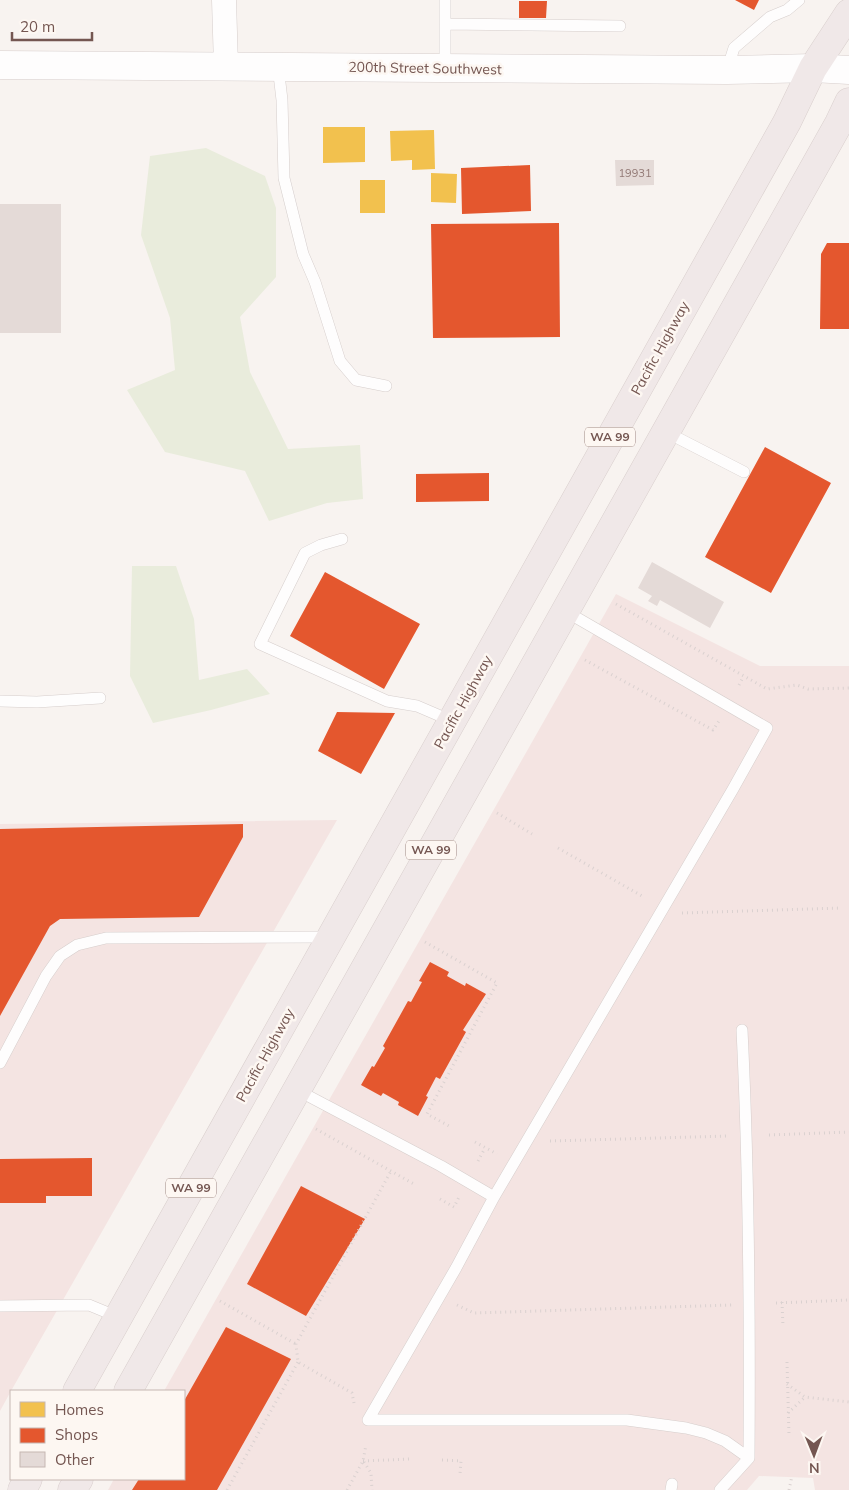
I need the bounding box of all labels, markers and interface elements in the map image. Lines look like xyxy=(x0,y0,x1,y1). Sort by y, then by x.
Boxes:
scale bar xyxy=(12,10,92,42)
text: 20 m xyxy=(20,17,55,36)
street label: 200th Street Southwest xyxy=(348,58,502,78)
house number: 19931 xyxy=(619,166,652,180)
street label: Pacific Highway xyxy=(627,297,693,398)
road number: WA 99 xyxy=(585,428,635,447)
street label: Pacific Highway xyxy=(430,651,496,752)
road number: WA 99 xyxy=(406,840,456,860)
street label: Pacific Highway xyxy=(232,1004,298,1105)
road number: WA 99 xyxy=(166,1178,216,1198)
legend xyxy=(10,1390,185,1480)
text: Homes xyxy=(55,1400,104,1419)
text: Shops xyxy=(55,1425,98,1444)
north arrow xyxy=(789,1430,839,1480)
text: Other xyxy=(55,1450,95,1469)
text: N xyxy=(809,1459,820,1477)

